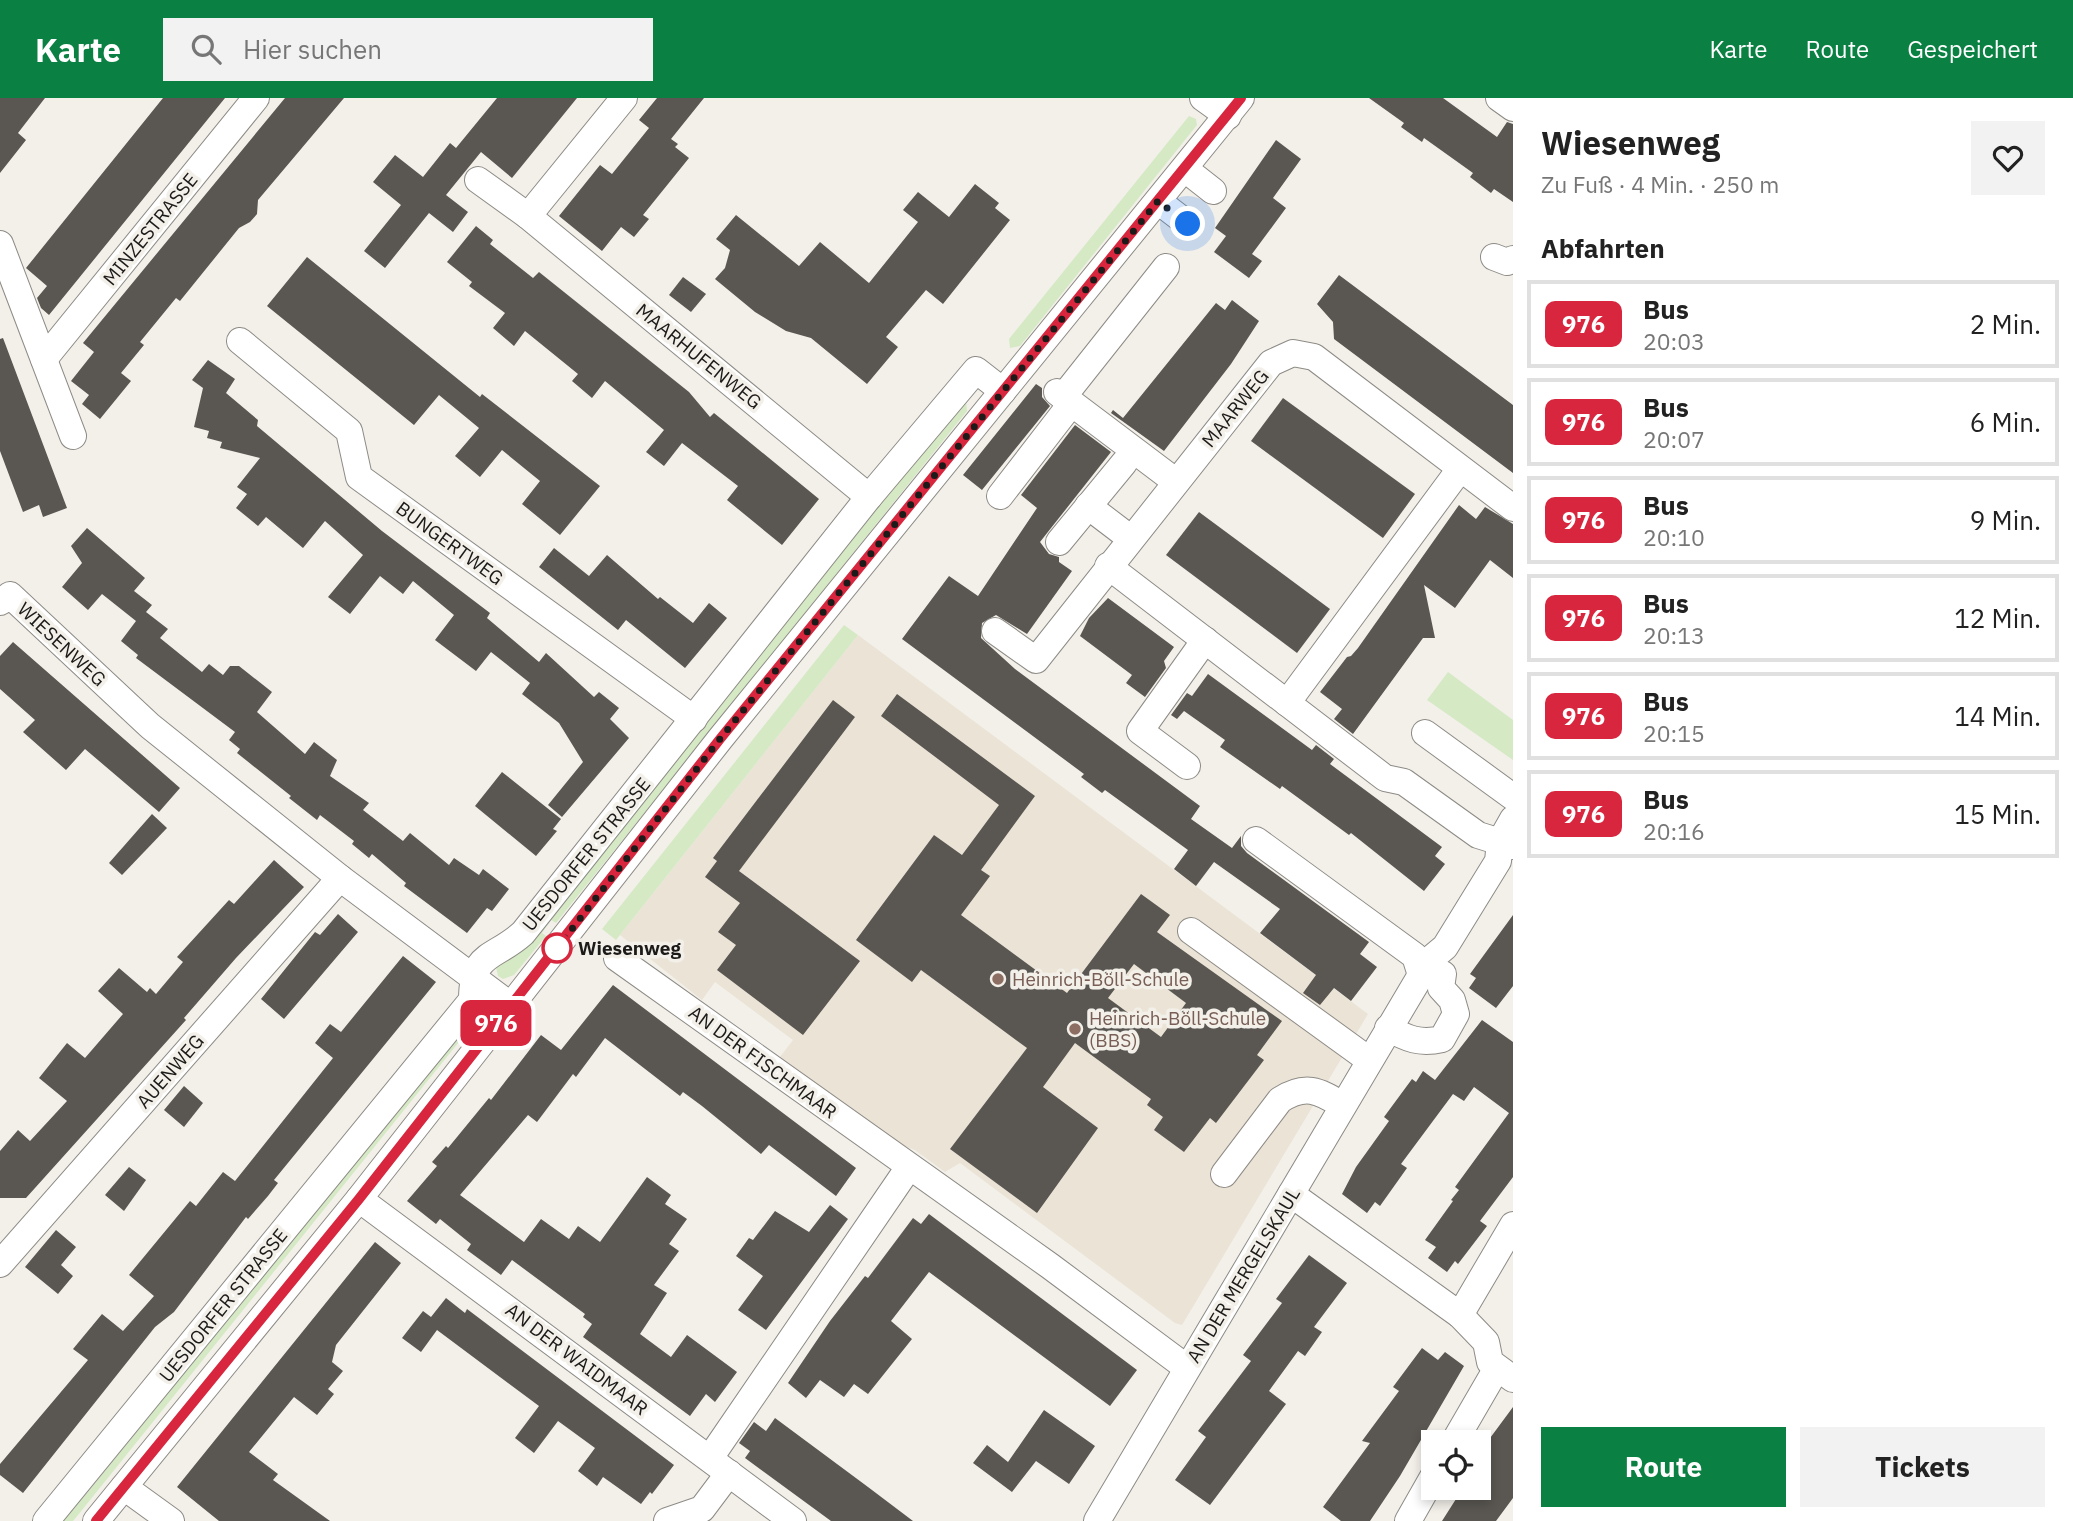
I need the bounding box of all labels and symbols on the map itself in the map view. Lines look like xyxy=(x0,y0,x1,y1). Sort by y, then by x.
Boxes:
street label: MINZESTRASSE xyxy=(97,168,203,290)
your location xyxy=(1170,206,1205,241)
street label: MAARHUFENWEG xyxy=(631,298,767,414)
street label: MAARWEG xyxy=(1196,364,1274,452)
street label: BUNGERTWEG xyxy=(392,496,508,590)
street label: WIESENWEG xyxy=(13,597,111,691)
street label: UESDORFER STRASSE xyxy=(517,772,655,936)
marker: Wiesenweg xyxy=(542,933,572,963)
place label: Wiesenweg xyxy=(578,936,682,960)
place label: Heinrich-Böll-Schule xyxy=(1012,967,1189,991)
marker: Heinrich-Böll-Schule xyxy=(990,971,1006,987)
line badge: 976 xyxy=(456,1000,536,1046)
street label: AN DER FISCHMAAR xyxy=(684,1000,842,1124)
place label: Heinrich-Böll-Schule (BBS) xyxy=(1089,1006,1266,1052)
marker: Heinrich-Böll-Schule (BBS) xyxy=(1067,1021,1083,1037)
street label: AUENWEG xyxy=(131,1029,209,1113)
street label: AN DER MERGELSKAUL xyxy=(1181,1183,1305,1367)
street label: UESDORFER STRASSE xyxy=(154,1223,292,1387)
street label: AN DER WAIDMAAR xyxy=(501,1298,653,1420)

